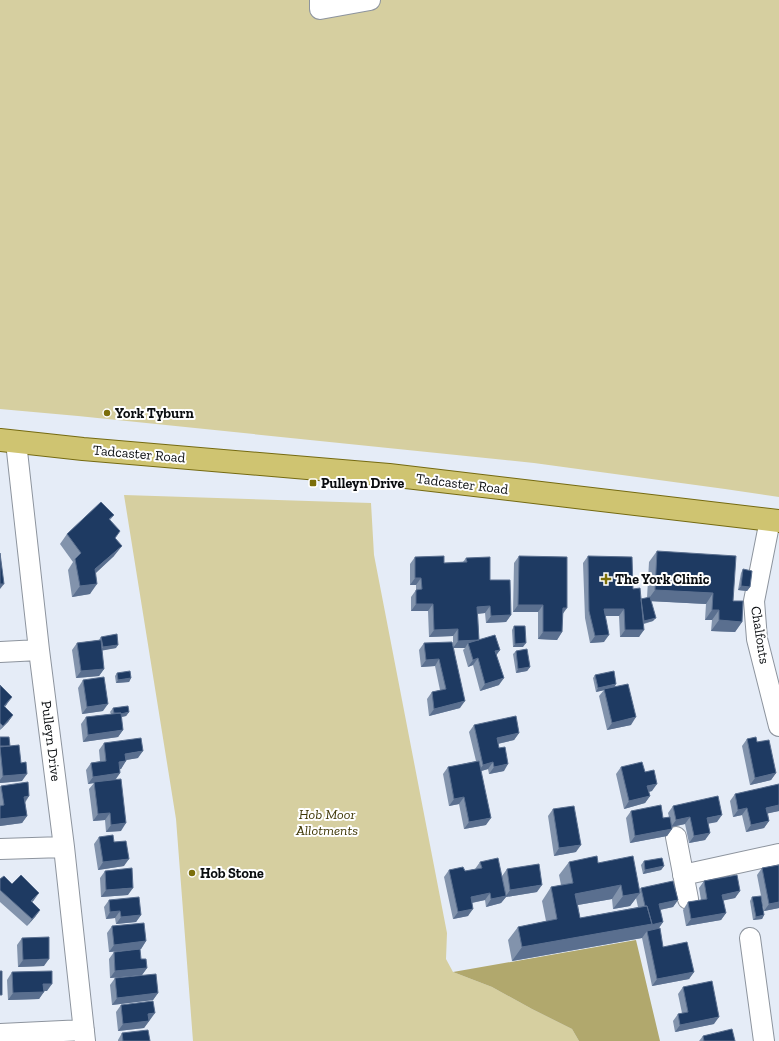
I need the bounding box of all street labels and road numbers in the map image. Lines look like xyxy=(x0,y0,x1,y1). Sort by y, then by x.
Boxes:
street label: Tadcaster Road xyxy=(92,441,186,467)
street label: Tadcaster Road xyxy=(415,470,509,498)
street label: Chalfonts xyxy=(747,605,773,665)
street label: Pulleyn Drive xyxy=(38,700,64,783)

